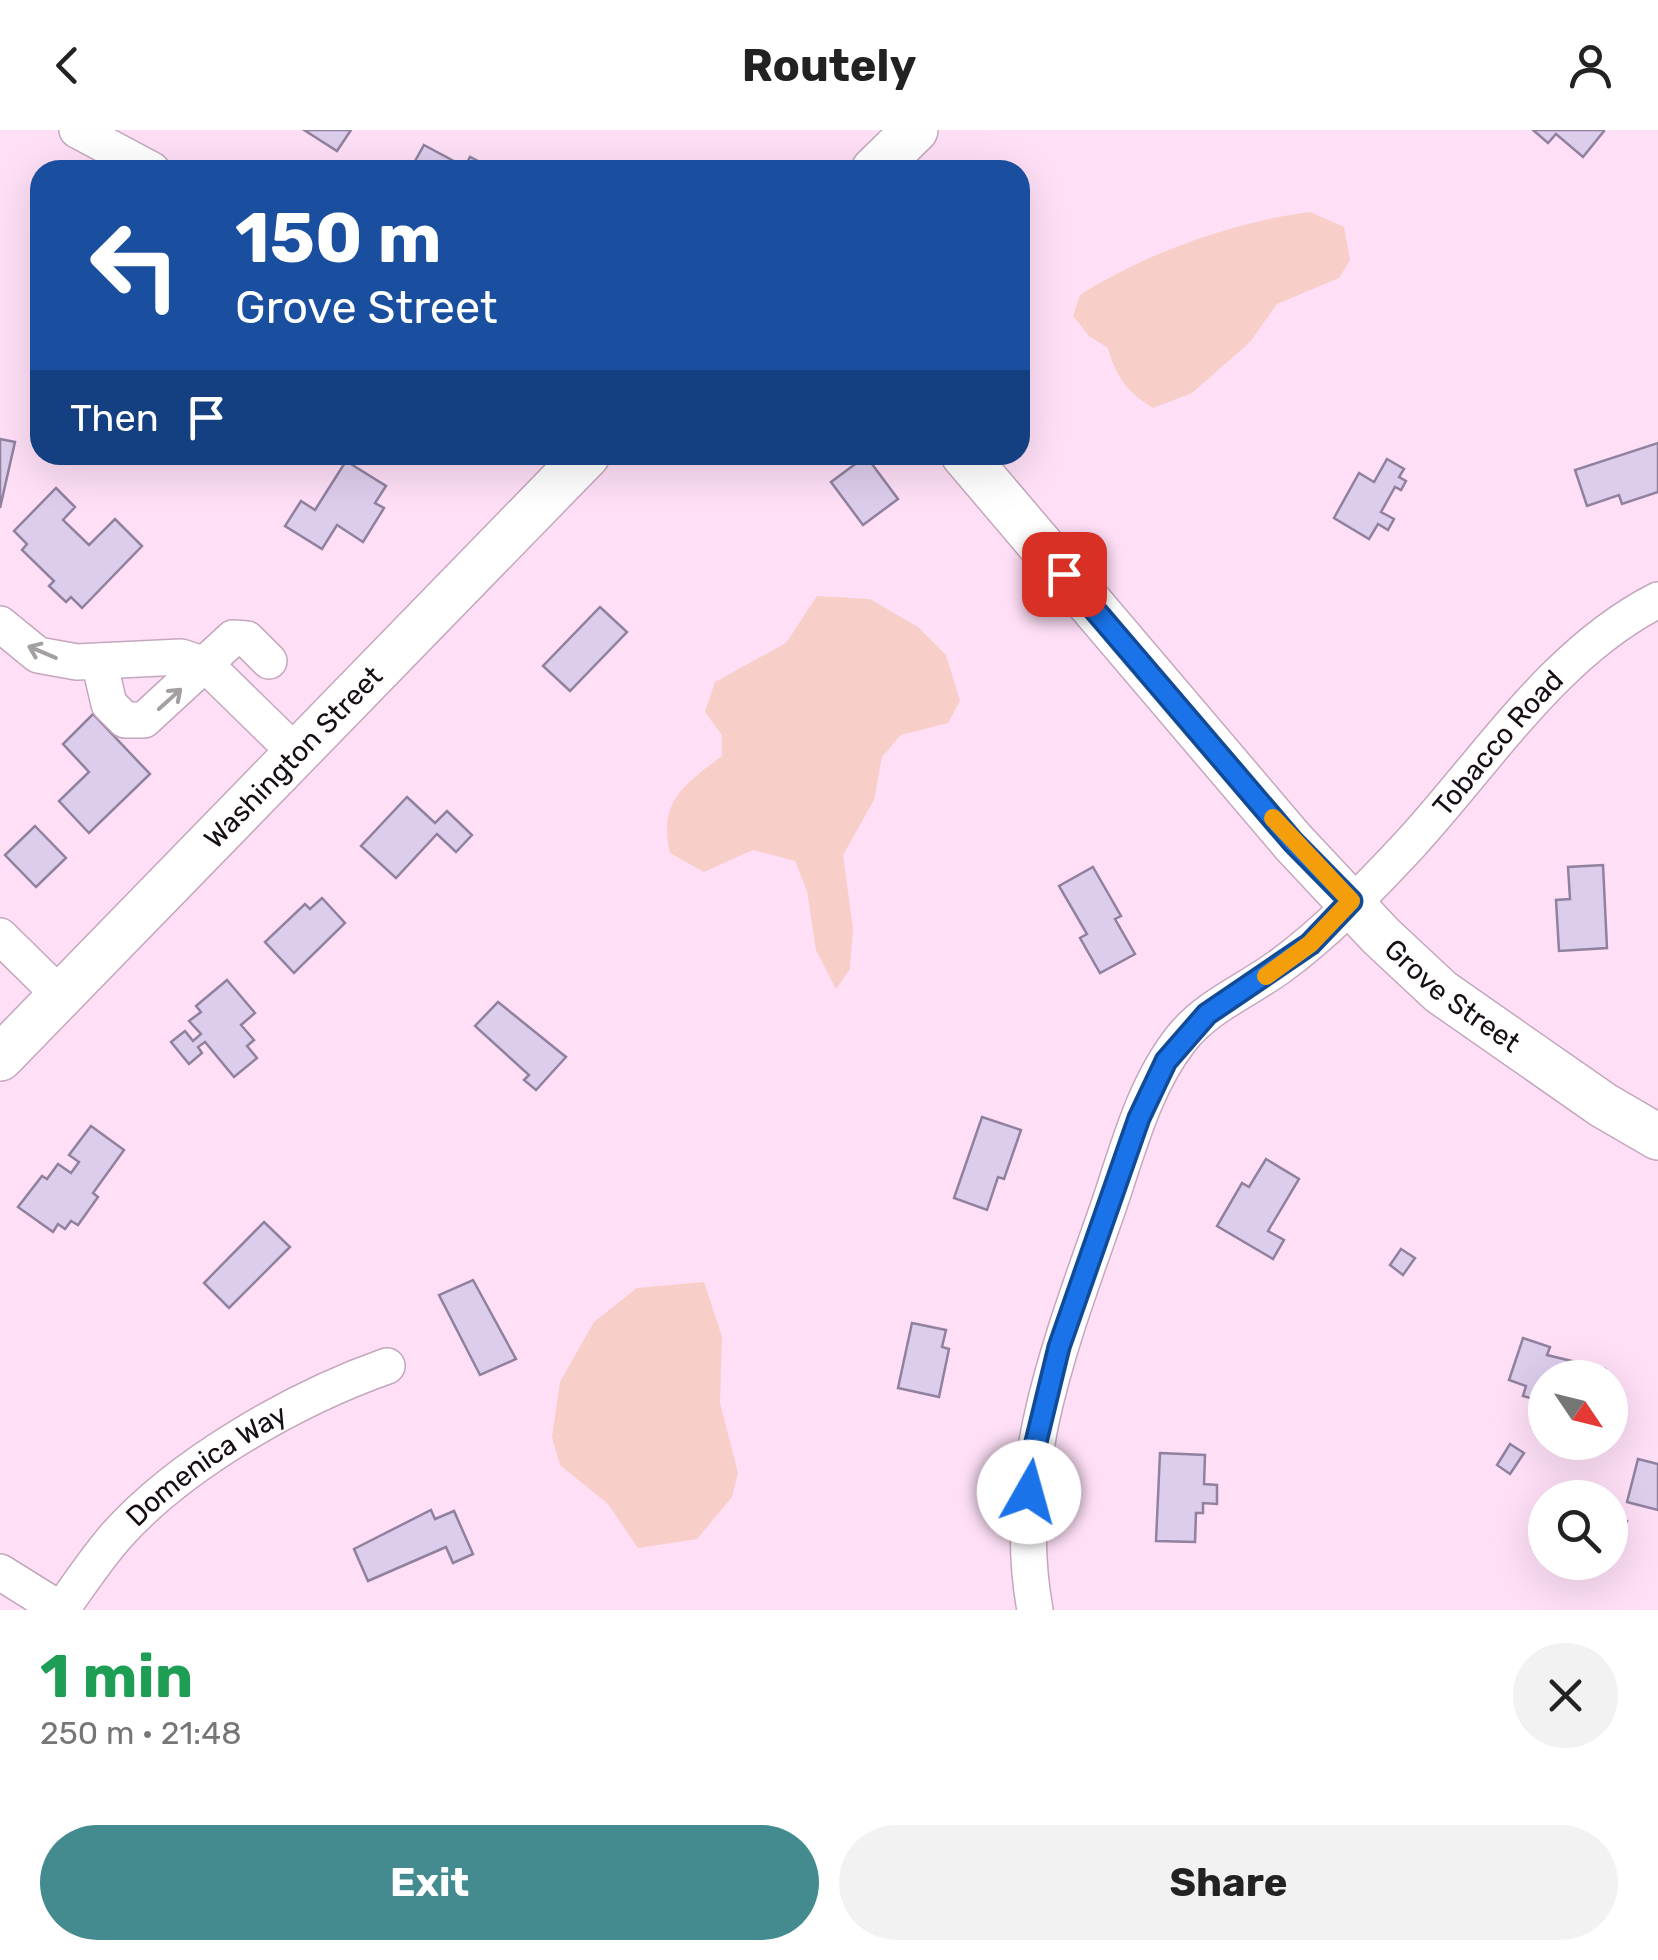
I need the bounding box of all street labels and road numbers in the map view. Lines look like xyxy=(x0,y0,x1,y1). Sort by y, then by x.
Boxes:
street label: Washington Street xyxy=(197,660,389,855)
street label: Tobacco Road xyxy=(1426,663,1570,823)
street label: Grove Street xyxy=(1378,932,1526,1059)
street label: Domenica Way xyxy=(119,1397,292,1533)

